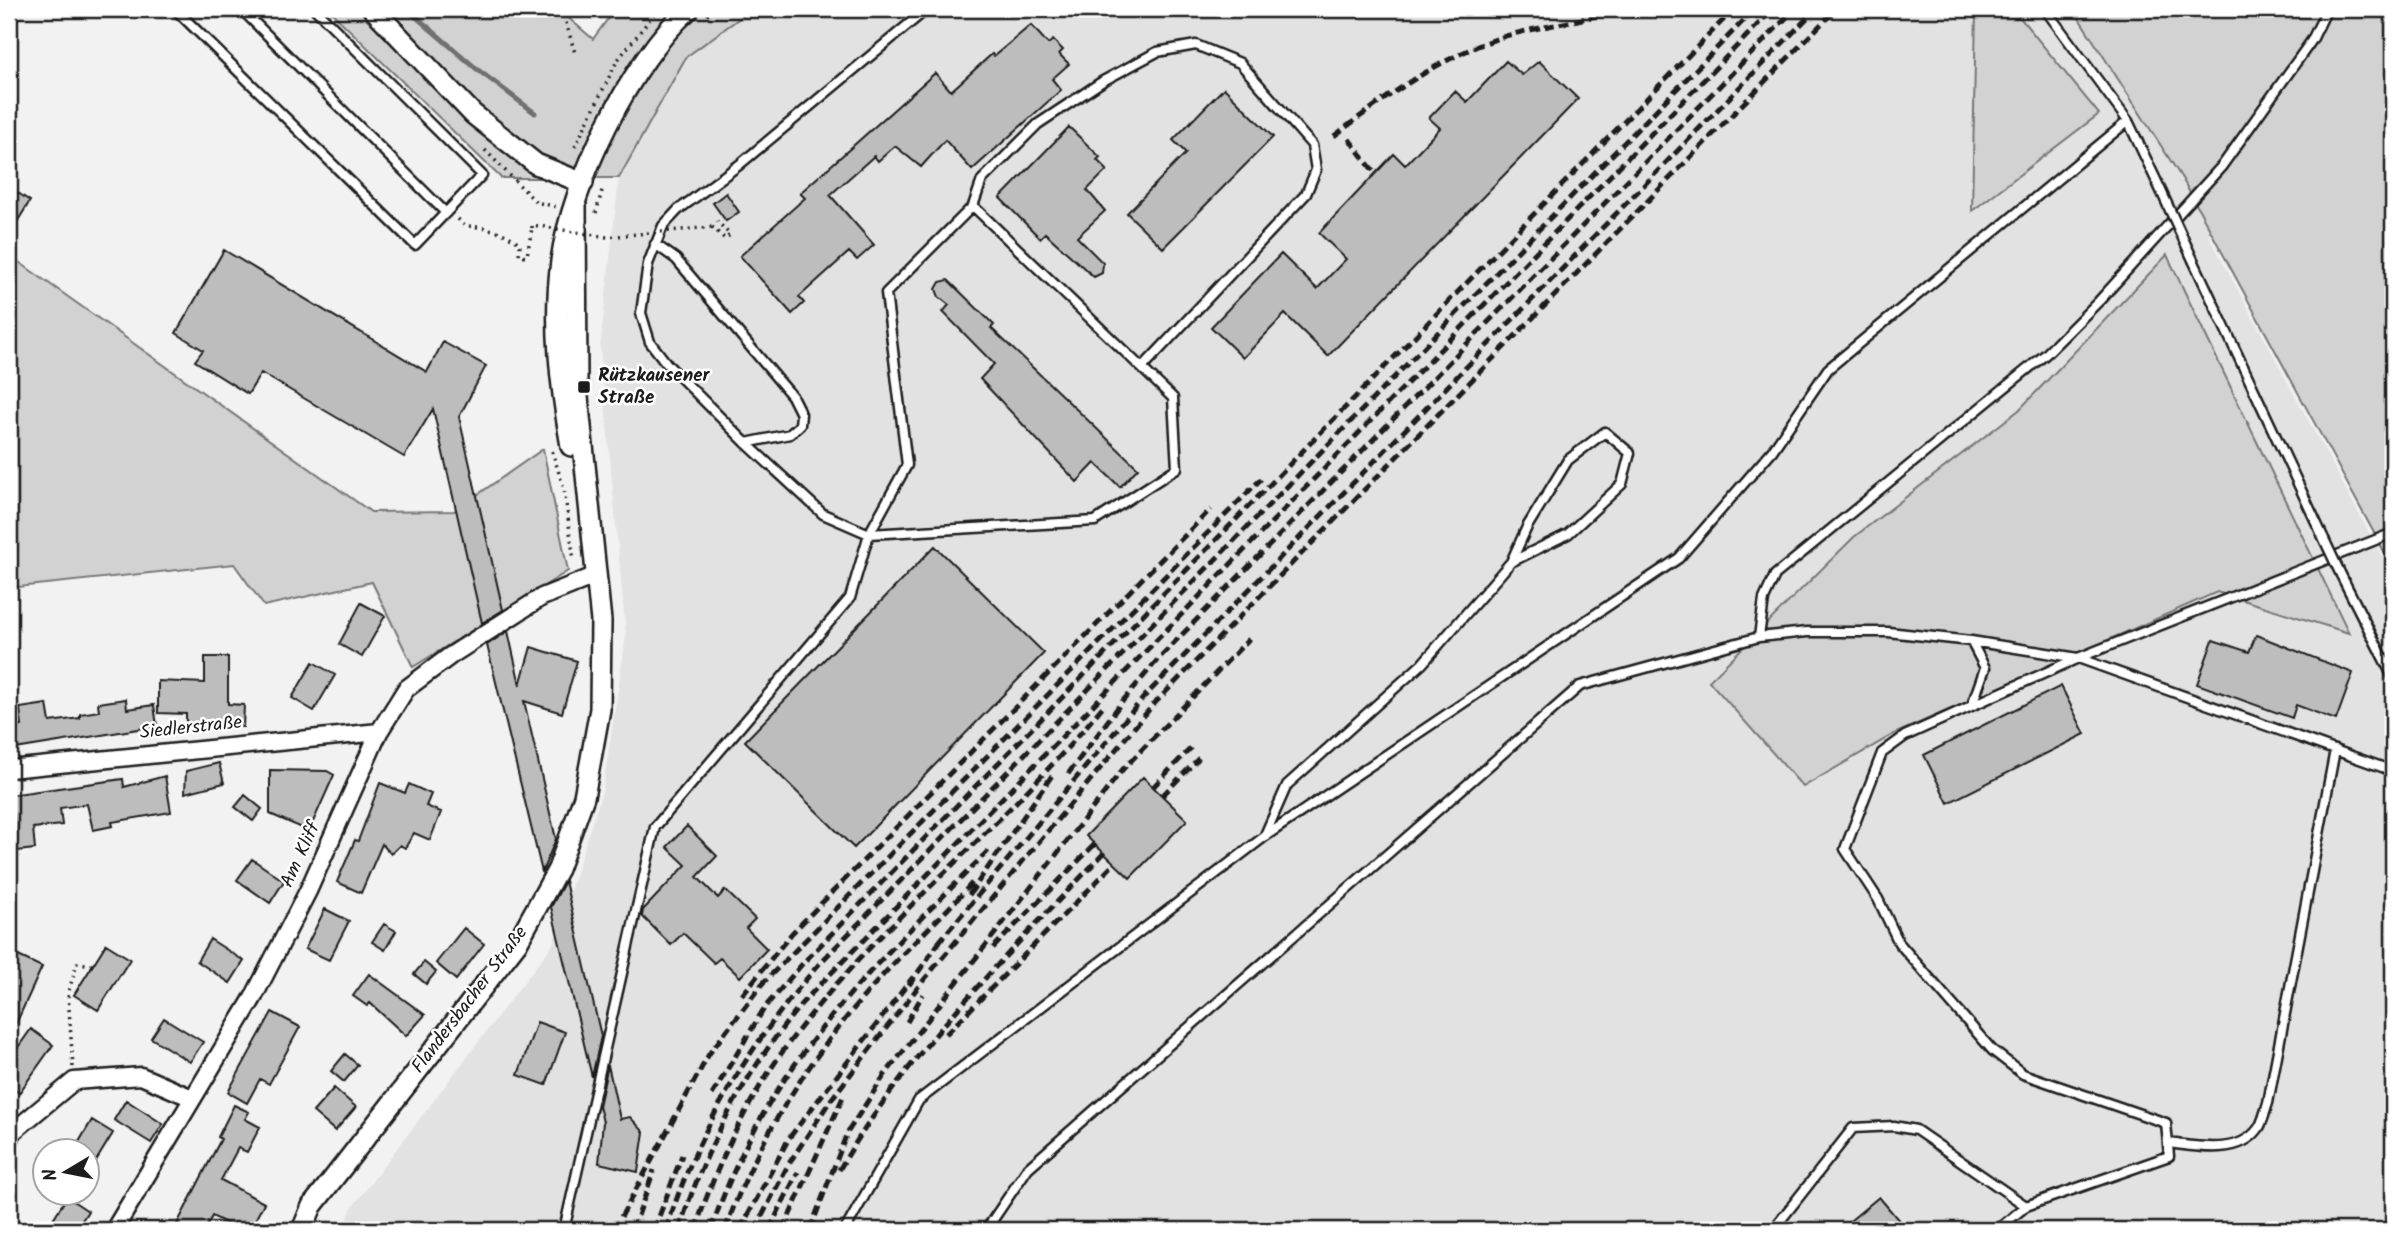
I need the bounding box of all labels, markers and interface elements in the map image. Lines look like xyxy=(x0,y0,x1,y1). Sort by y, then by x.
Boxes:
place label: Rützkausener Straße xyxy=(598,361,710,413)
marker: Rützkausener Straße xyxy=(576,379,592,395)
street label: Siedlerstraße xyxy=(138,708,244,748)
street label: Am Kliff xyxy=(273,816,330,893)
street label: Flandersbacher Straße xyxy=(404,919,536,1080)
north arrow xyxy=(32,1138,102,1208)
text: N xyxy=(35,1166,67,1183)

